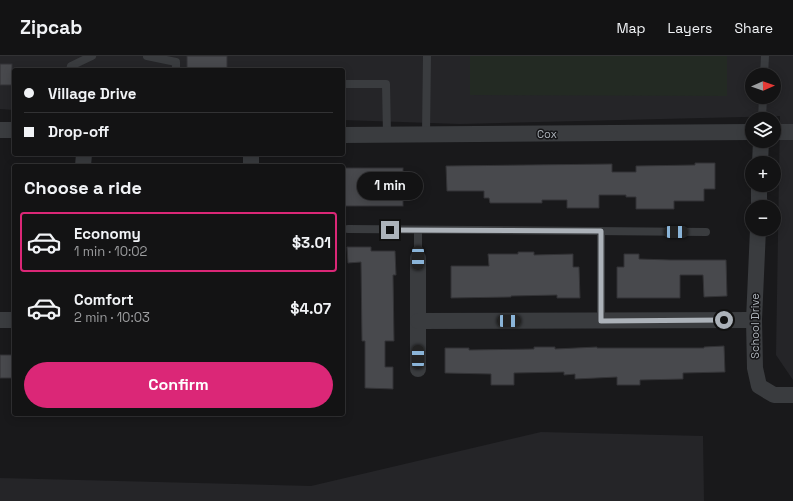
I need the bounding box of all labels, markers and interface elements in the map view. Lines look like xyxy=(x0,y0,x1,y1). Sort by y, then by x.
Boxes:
text: Zipcab xyxy=(20,15,82,40)
text: Map xyxy=(616,19,646,37)
text: Layers xyxy=(668,19,712,37)
text: Share xyxy=(734,19,773,37)
north arrow xyxy=(745,68,781,104)
map controls xyxy=(745,68,781,236)
text: Village Drive xyxy=(48,84,136,103)
button: layers xyxy=(745,112,781,148)
text: Drop-off xyxy=(48,122,109,141)
street label: Cox xyxy=(537,127,557,141)
button: + xyxy=(745,156,781,192)
callout: 1 min xyxy=(357,172,423,200)
text: Choose a ride xyxy=(24,176,142,199)
text: 1 min xyxy=(374,177,406,194)
button: − xyxy=(745,200,781,236)
route end xyxy=(381,221,399,239)
icon: car xyxy=(26,224,62,260)
text: Economy xyxy=(74,224,141,243)
car xyxy=(664,226,688,238)
text: $3.01 xyxy=(292,233,331,252)
text: 1 min · 10:02 xyxy=(74,243,147,260)
car xyxy=(412,246,424,270)
icon: car xyxy=(26,290,62,326)
text: Comfort xyxy=(74,290,134,309)
street label: School Drive xyxy=(748,293,762,359)
text: $4.07 xyxy=(290,299,331,318)
text: 2 min · 10:03 xyxy=(74,309,150,326)
route start xyxy=(715,311,733,329)
car xyxy=(497,315,521,327)
car xyxy=(412,345,424,369)
button: Confirm xyxy=(24,362,333,408)

